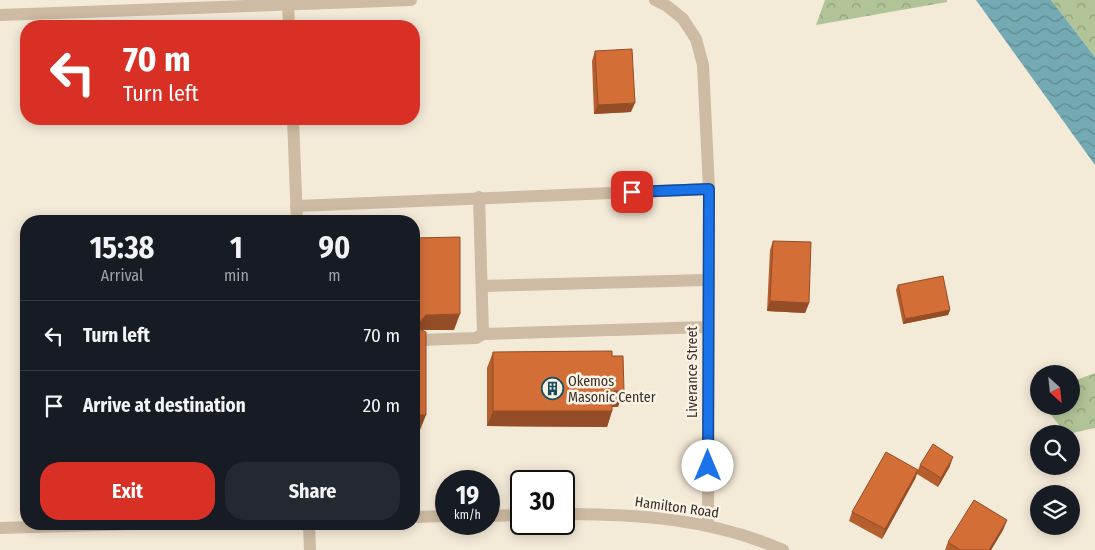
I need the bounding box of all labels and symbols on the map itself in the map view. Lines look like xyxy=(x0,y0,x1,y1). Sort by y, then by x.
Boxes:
pin xyxy=(611,171,653,213)
street label: Liverance Street xyxy=(684,326,701,418)
north arrow xyxy=(1030,365,1080,415)
place label: Okemos Masonic Center xyxy=(568,373,656,406)
building icon: Okemos Masonic Center xyxy=(540,377,564,401)
position arrow xyxy=(681,439,733,491)
speed limit sign: 30 xyxy=(510,470,575,535)
street label: Hamilton Road xyxy=(634,493,720,522)

